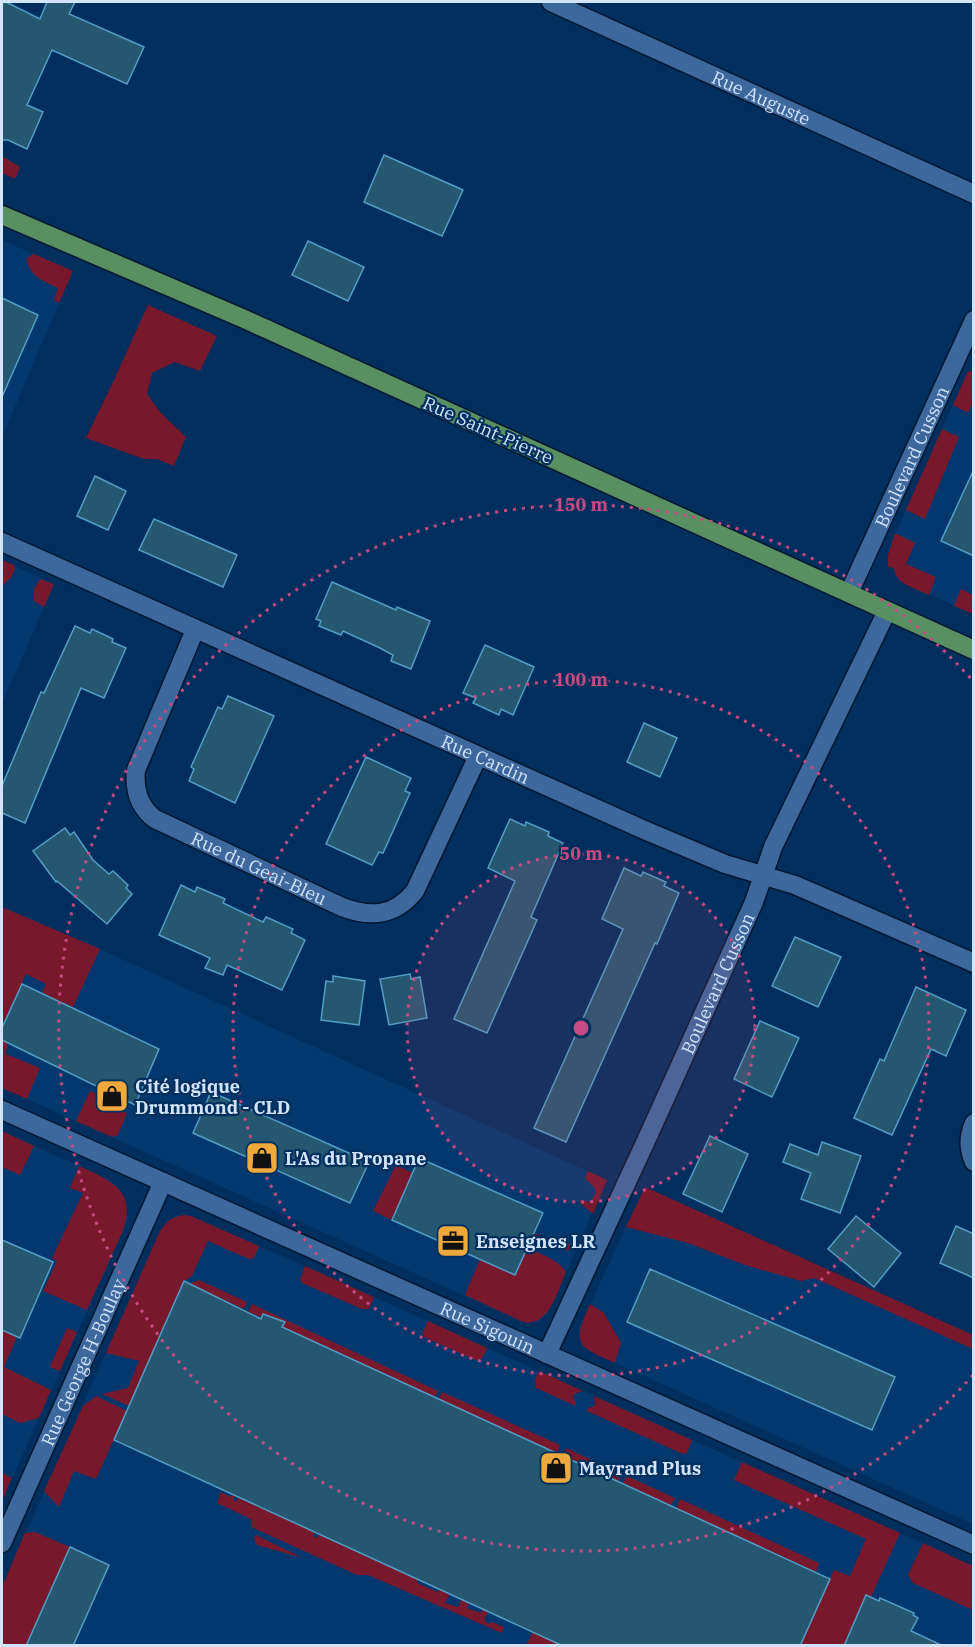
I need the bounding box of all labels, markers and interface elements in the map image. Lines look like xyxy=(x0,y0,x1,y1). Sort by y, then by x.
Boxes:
street label: Rue Auguste xyxy=(708,65,814,130)
street label: Boulevard Cusson xyxy=(869,382,954,531)
street label: Rue Saint-Pierre xyxy=(419,391,557,469)
text: 150 m xyxy=(554,493,609,516)
text: 100 m xyxy=(554,668,609,691)
street label: Rue Cardin xyxy=(438,729,533,789)
street label: Rue du Geai-Bleu xyxy=(188,826,330,910)
text: 50 m xyxy=(559,842,603,865)
street label: Boulevard Cusson xyxy=(675,909,759,1058)
centre of rings xyxy=(571,1018,591,1038)
place label: Cité logique Drummond - CLD xyxy=(135,1075,290,1119)
shop icon: Cité logique Drummond - CLD xyxy=(94,1078,130,1114)
shop icon: L'As du Propane xyxy=(244,1140,280,1176)
place label: L'As du Propane xyxy=(285,1147,427,1170)
office icon: Enseignes LR xyxy=(435,1223,471,1259)
place label: Enseignes LR xyxy=(476,1230,595,1253)
street label: Rue George H-Boulay xyxy=(35,1275,130,1449)
street label: Rue Sigouin xyxy=(437,1296,539,1359)
shop icon: Mayrand Plus xyxy=(538,1450,574,1486)
place label: Mayrand Plus xyxy=(579,1457,701,1480)

